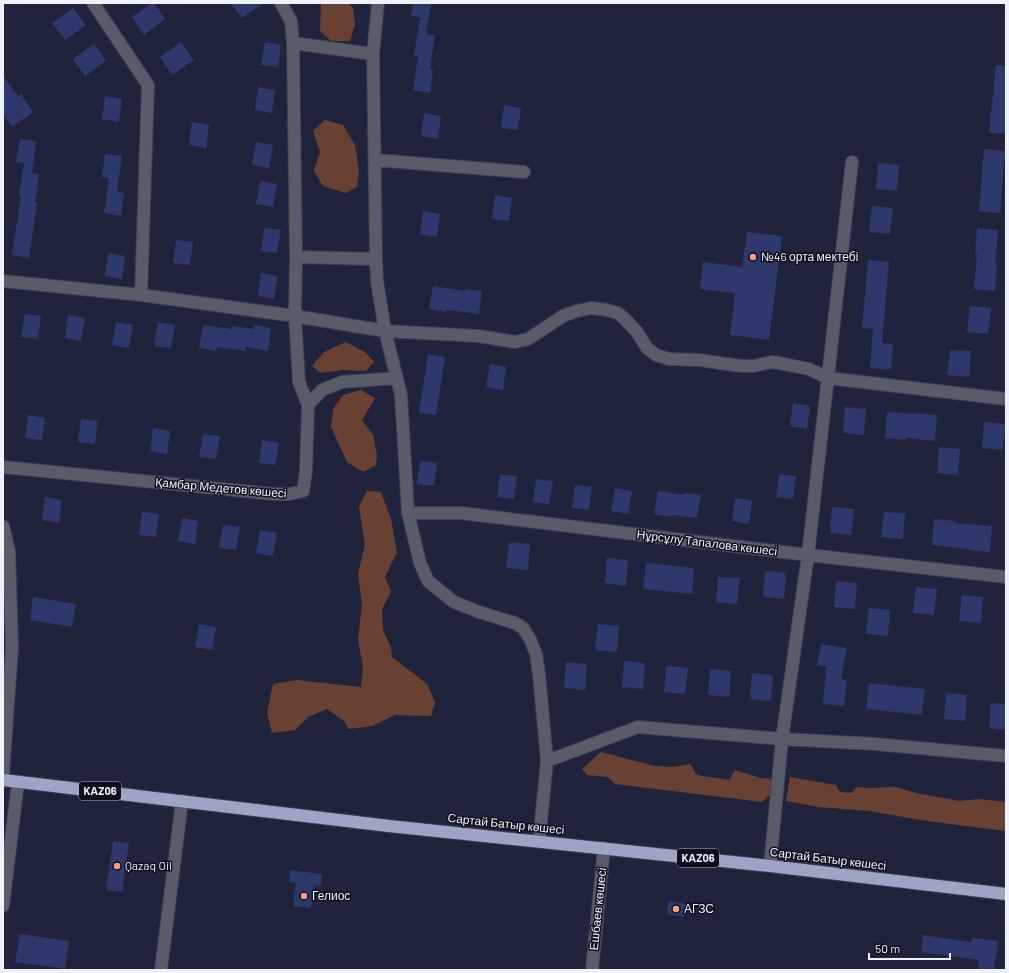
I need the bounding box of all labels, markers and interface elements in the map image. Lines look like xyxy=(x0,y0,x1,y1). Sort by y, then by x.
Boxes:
place label: №46 орта мектебі xyxy=(761,249,858,264)
marker: №46 орта мектебі xyxy=(748,252,758,262)
street label: Қамбар Медетов көшесі xyxy=(155,474,287,501)
street label: Нұрсұлу Тапалова көшесі xyxy=(636,526,778,559)
road number: KАZ06 xyxy=(79,782,121,800)
street label: Сартай Батыр көшесі xyxy=(447,810,565,837)
street label: Сартай Батыр көшесі xyxy=(769,844,887,873)
road number: KАZ06 xyxy=(677,849,719,867)
place label: Qazaq Oil xyxy=(125,858,172,872)
marker: Qazaq Oil xyxy=(112,861,122,871)
street label: Ешбаев көшесі xyxy=(586,867,608,951)
place label: Гелиос xyxy=(312,888,350,902)
marker: Гелиос xyxy=(299,891,309,901)
place label: АГЗС xyxy=(684,901,714,915)
marker: АГЗС xyxy=(671,904,681,914)
scale bar xyxy=(869,935,950,961)
text: 50 m xyxy=(875,941,900,955)

